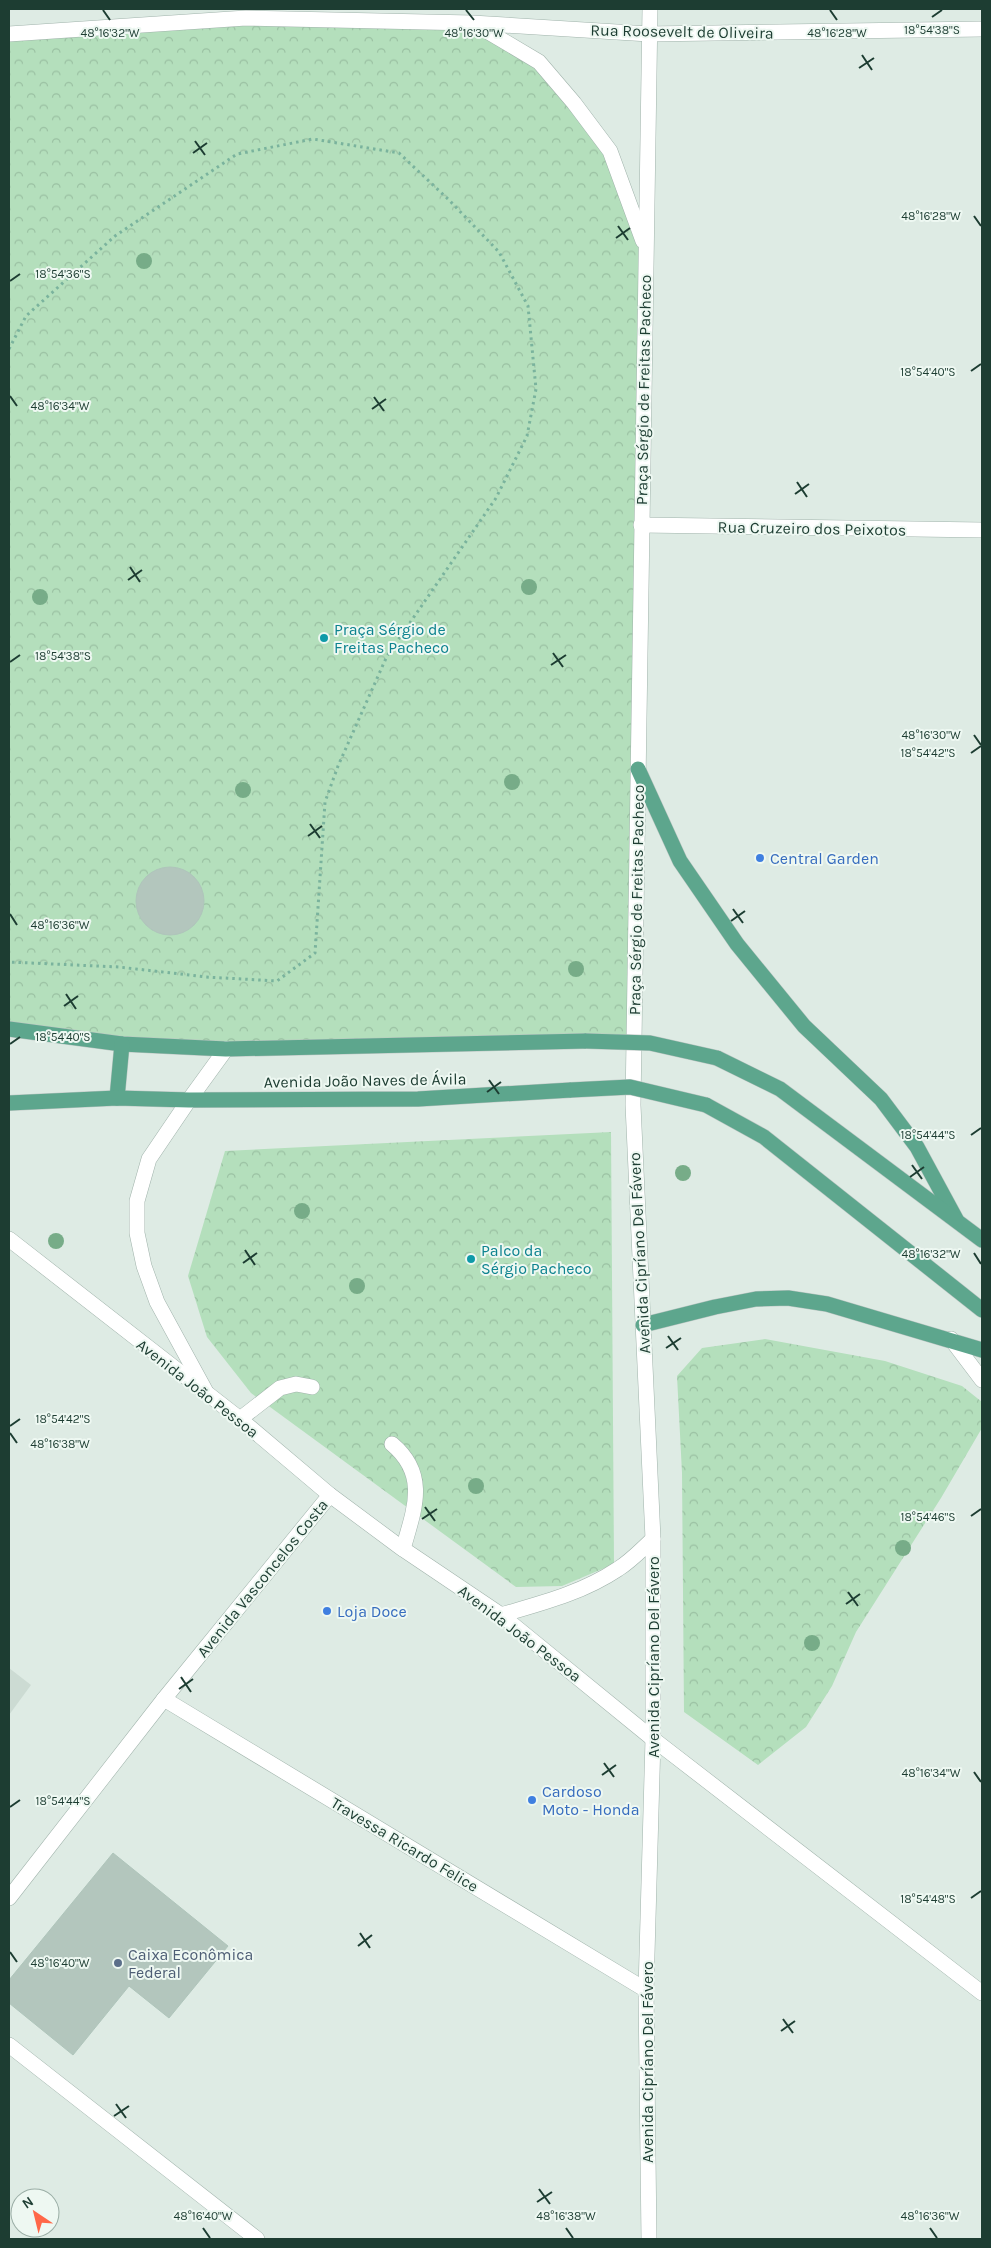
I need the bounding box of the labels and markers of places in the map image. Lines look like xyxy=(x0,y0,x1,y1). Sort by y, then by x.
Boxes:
place label: Praça Sérgio de Freitas Pacheco xyxy=(334,620,449,657)
marker: Praça Sérgio de Freitas Pacheco xyxy=(318,632,330,644)
place label: Central Garden xyxy=(770,849,879,868)
marker: Central Garden xyxy=(754,852,766,864)
place label: Palco da Sérgio Pacheco xyxy=(481,1241,592,1278)
marker: Palco da Sérgio Pacheco xyxy=(465,1253,477,1265)
place label: Loja Doce xyxy=(337,1602,407,1621)
marker: Loja Doce xyxy=(321,1605,333,1617)
place label: Cardoso Moto - Honda xyxy=(542,1782,640,1819)
marker: Cardoso Moto - Honda xyxy=(526,1794,538,1806)
place label: Caixa Econômica Federal xyxy=(128,1945,253,1982)
marker: Caixa Econômica Federal xyxy=(112,1957,124,1969)

